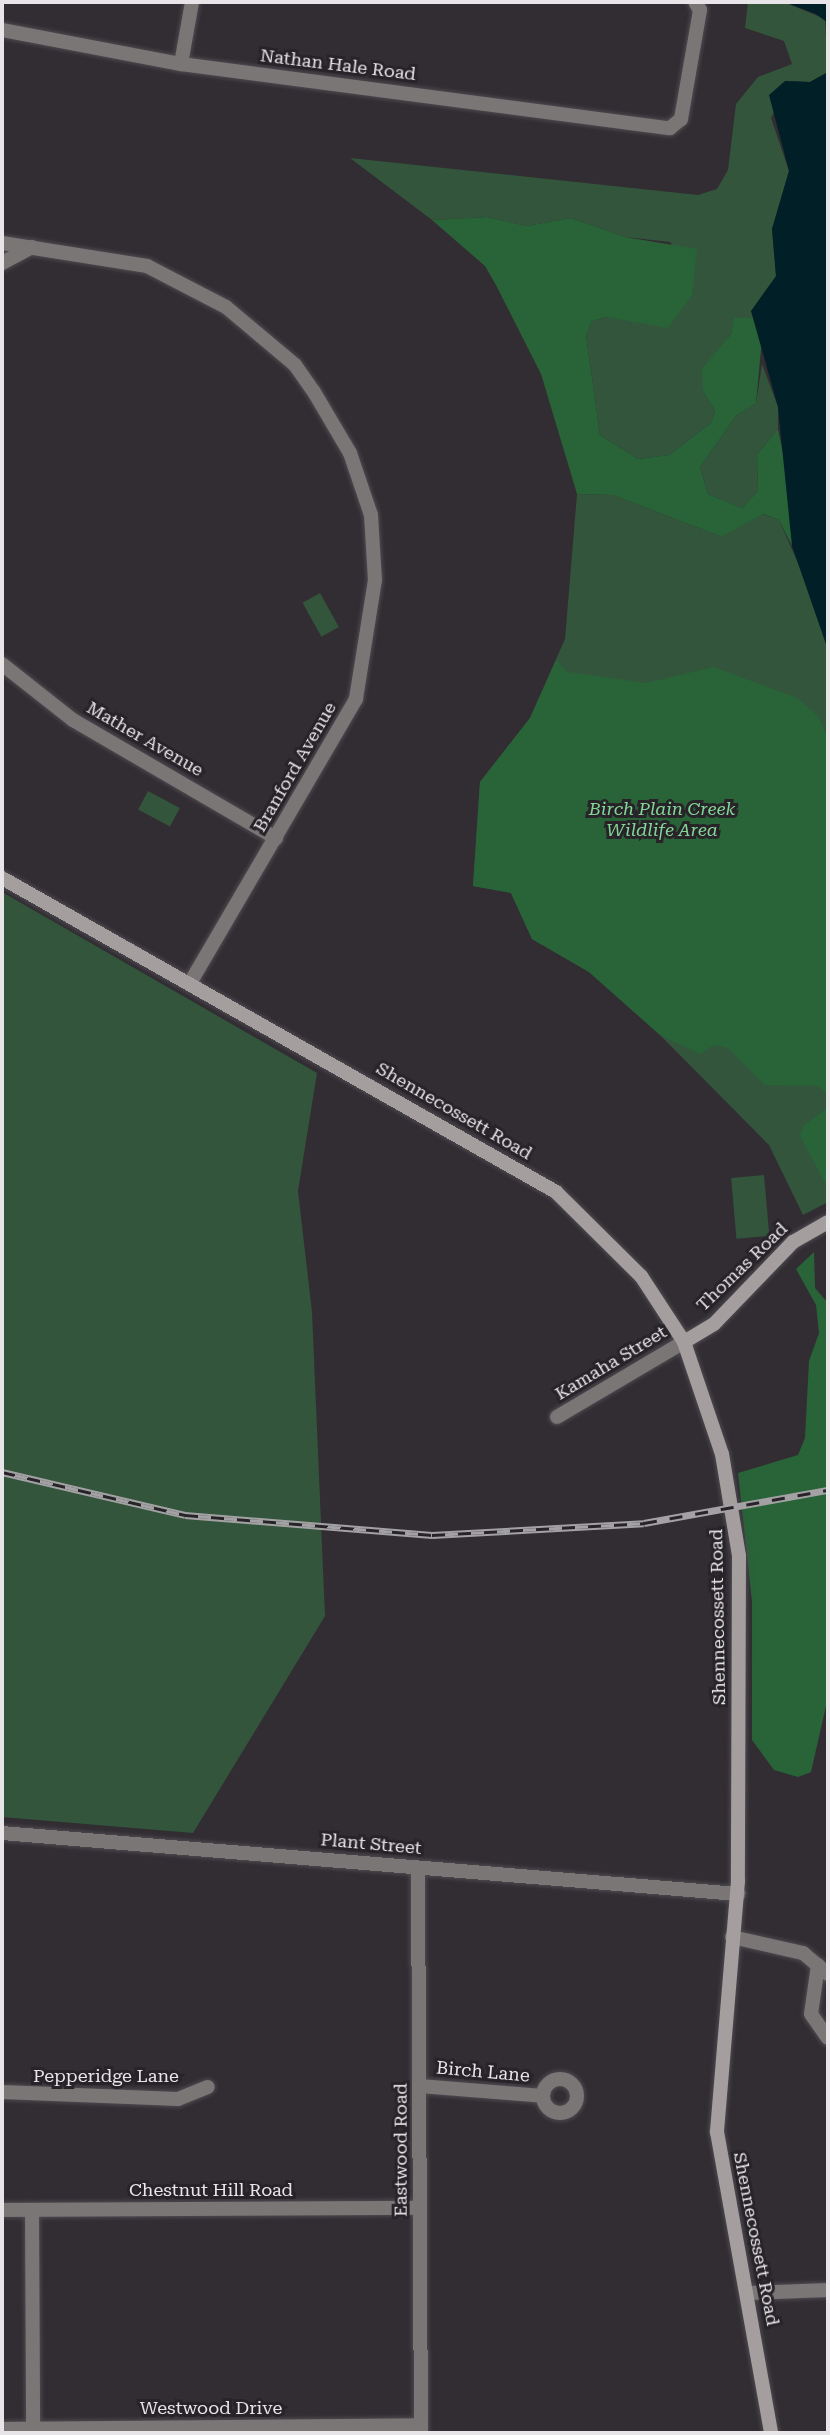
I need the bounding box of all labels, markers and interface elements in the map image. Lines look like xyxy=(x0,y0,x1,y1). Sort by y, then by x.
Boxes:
street label: Nathan Hale Road xyxy=(259,45,417,85)
street label: Mather Avenue xyxy=(83,697,207,781)
street label: Branford Avenue xyxy=(249,698,341,836)
park label: Birch Plain Creek Wildlife Area xyxy=(589,799,735,842)
street label: Shennecossett Road xyxy=(372,1058,536,1164)
street label: Thomas Road xyxy=(692,1218,792,1316)
street label: Kamaha Street xyxy=(551,1321,671,1405)
street label: Shennecossett Road xyxy=(706,1529,730,1705)
street label: Plant Street xyxy=(320,1829,422,1859)
street label: Birch Lane xyxy=(435,2057,531,2087)
street label: Pepperidge Lane xyxy=(33,2065,179,2087)
street label: Eastwood Road xyxy=(390,2083,412,2217)
street label: Shennecossett Road xyxy=(729,2150,783,2328)
street label: Chestnut Hill Road xyxy=(129,2179,293,2201)
street label: Westwood Drive xyxy=(140,2397,282,2419)

